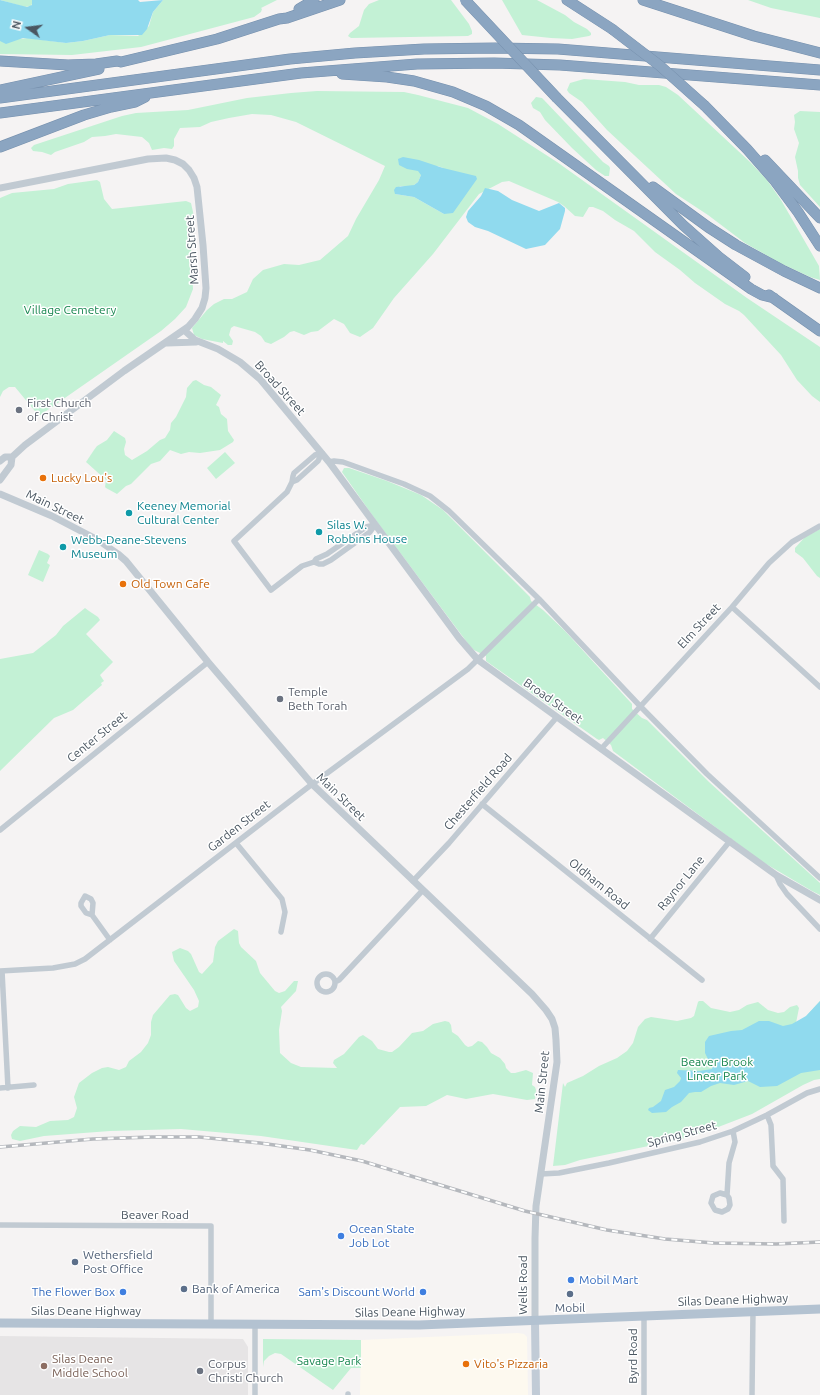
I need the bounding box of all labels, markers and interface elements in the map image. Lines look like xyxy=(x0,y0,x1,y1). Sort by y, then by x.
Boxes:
north arrow xyxy=(8,8,48,48)
text: N xyxy=(10,20,23,31)
street label: Marsh Street xyxy=(182,215,202,285)
park label: Village Cemetery xyxy=(24,303,116,317)
street label: Broad Street xyxy=(252,358,308,418)
place label: First Church of Christ xyxy=(27,396,91,424)
marker: First Church of Christ xyxy=(14,405,24,415)
place label: Lucky Lou's xyxy=(51,471,112,485)
marker: Lucky Lou's xyxy=(38,473,48,483)
street label: Main Street xyxy=(24,487,86,527)
place label: Keeney Memorial Cultural Center xyxy=(137,499,231,527)
marker: Keeney Memorial Cultural Center xyxy=(124,508,134,518)
place label: Silas W. Robbins House xyxy=(327,518,407,546)
marker: Silas W. Robbins House xyxy=(314,527,324,537)
place label: Webb-Deane-Stevens Museum xyxy=(71,533,186,561)
marker: Webb-Deane-Stevens Museum xyxy=(58,542,68,552)
place label: Old Town Cafe xyxy=(131,577,210,591)
marker: Old Town Cafe xyxy=(118,579,128,589)
street label: Elm Street xyxy=(674,600,724,652)
street label: Broad Street xyxy=(521,675,585,727)
place label: Temple Beth Torah xyxy=(288,685,347,713)
marker: Temple Beth Torah xyxy=(275,694,285,704)
street label: Center Street xyxy=(64,708,130,766)
street label: Chesterfield Road xyxy=(441,751,515,833)
street label: Main Street xyxy=(313,770,369,824)
street label: Garden Street xyxy=(205,797,273,855)
street label: Raynor Lane xyxy=(655,853,707,913)
street label: Oldham Road xyxy=(566,855,632,913)
street label: Main Street xyxy=(532,1050,552,1114)
park label: Beaver Brook Linear Park xyxy=(681,1055,753,1083)
street label: Spring Street xyxy=(646,1118,718,1150)
street label: Beaver Road xyxy=(121,1208,189,1222)
place label: Ocean State Job Lot xyxy=(349,1222,415,1250)
marker: Ocean State Job Lot xyxy=(336,1231,346,1241)
place label: Wethersfield Post Office xyxy=(83,1248,153,1276)
street label: Wells Road xyxy=(516,1255,530,1315)
marker: Wethersfield Post Office xyxy=(70,1257,80,1267)
place label: Mobil Mart xyxy=(579,1273,638,1287)
marker: Mobil Mart xyxy=(566,1275,576,1285)
place label: Bank of America xyxy=(192,1282,280,1296)
marker: Bank of America xyxy=(179,1284,189,1294)
place label: The Flower Box xyxy=(32,1285,115,1299)
place label: Sam's Discount World xyxy=(299,1285,415,1299)
marker: The Flower Box xyxy=(118,1287,128,1297)
marker: Sam's Discount World xyxy=(418,1287,428,1297)
marker: Mobil xyxy=(565,1289,575,1299)
street label: Silas Deane Highway xyxy=(678,1291,788,1309)
place label: Mobil xyxy=(555,1301,585,1315)
street label: Silas Deane Highway xyxy=(31,1304,141,1318)
street label: Silas Deane Highway xyxy=(355,1304,465,1320)
street label: Byrd Road xyxy=(626,1328,640,1384)
place label: Silas Deane Middle School xyxy=(52,1352,128,1380)
park label: Savage Park xyxy=(297,1354,361,1368)
place label: Corpus Christi Church xyxy=(208,1357,283,1385)
place label: Vito's Pizzaria xyxy=(474,1357,548,1371)
marker: Vito's Pizzaria xyxy=(461,1359,471,1369)
marker: Silas Deane Middle School xyxy=(39,1361,49,1371)
marker: Corpus Christi Church xyxy=(195,1366,205,1376)

